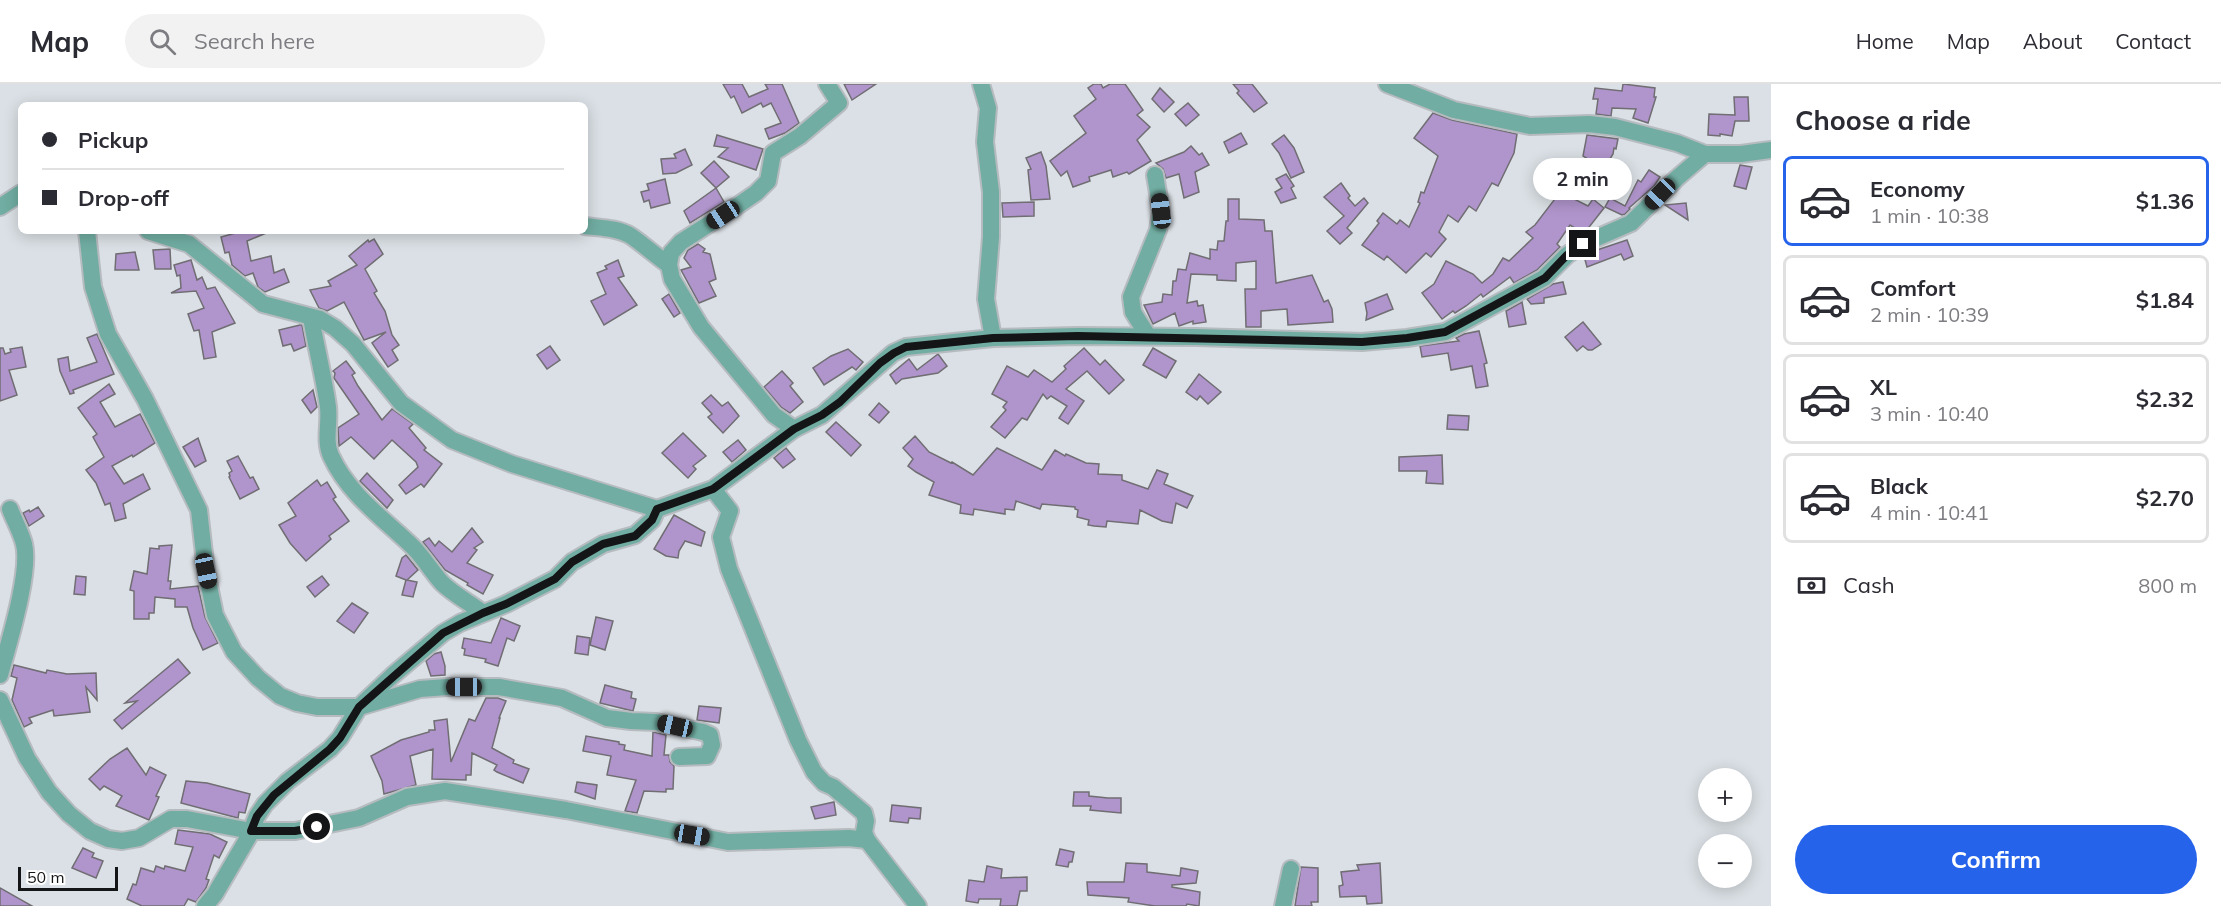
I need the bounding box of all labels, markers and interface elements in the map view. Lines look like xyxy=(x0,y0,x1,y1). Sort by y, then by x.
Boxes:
search box xyxy=(125,14,545,68)
text: Map xyxy=(30,24,89,59)
icon: search xyxy=(146,25,179,58)
text: Search here xyxy=(194,27,315,55)
text: Home xyxy=(1856,28,1914,54)
text: Map xyxy=(1947,28,1990,54)
text: About xyxy=(2023,28,2082,54)
text: Contact xyxy=(2115,28,2191,54)
text: Choose a ride xyxy=(1795,103,1971,137)
text: Pickup xyxy=(78,126,148,154)
callout: 2 min xyxy=(1534,157,1632,199)
text: 2 min xyxy=(1556,166,1609,191)
icon: car xyxy=(1798,174,1852,228)
car xyxy=(1641,175,1679,213)
text: Economy xyxy=(1870,175,1965,203)
text: Drop-off xyxy=(78,184,169,212)
text: $1.36 xyxy=(2136,187,2194,215)
car xyxy=(1150,192,1172,230)
car xyxy=(703,198,743,232)
text: 1 min · 10:38 xyxy=(1870,203,1989,228)
route end xyxy=(1569,230,1596,257)
icon: car xyxy=(1798,273,1852,327)
text: Comfort xyxy=(1870,274,1956,302)
text: $1.84 xyxy=(2136,286,2194,314)
text: 2 min · 10:39 xyxy=(1870,302,1989,327)
icon: car xyxy=(1798,372,1852,426)
text: XL xyxy=(1870,373,1897,401)
text: $2.32 xyxy=(2136,385,2194,413)
text: 3 min · 10:40 xyxy=(1870,401,1989,426)
icon: car xyxy=(1798,471,1852,525)
text: Black xyxy=(1870,472,1928,500)
text: $2.70 xyxy=(2136,484,2194,512)
text: 4 min · 10:41 xyxy=(1870,500,1989,525)
car xyxy=(193,552,219,590)
icon: cash xyxy=(1795,569,1828,602)
text: Cash xyxy=(1843,571,1895,599)
text: 800 m xyxy=(2138,573,2197,598)
car xyxy=(446,678,482,696)
car xyxy=(655,713,695,739)
map controls xyxy=(1698,768,1752,888)
button: + xyxy=(1698,768,1752,822)
route start xyxy=(303,813,330,840)
car xyxy=(673,823,711,847)
button: Confirm xyxy=(1795,825,2197,894)
button: − xyxy=(1698,834,1752,888)
scale bar xyxy=(18,864,118,892)
text: 50 m xyxy=(27,867,64,887)

